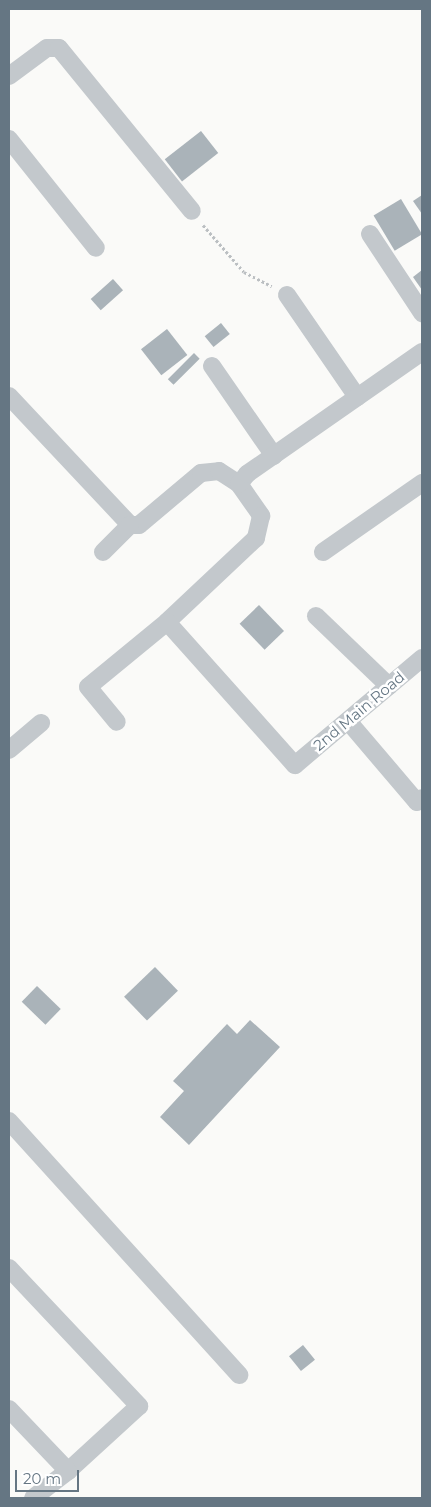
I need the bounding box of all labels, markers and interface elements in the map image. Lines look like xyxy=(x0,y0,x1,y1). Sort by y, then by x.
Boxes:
street label: 2nd Main Road xyxy=(310,668,408,754)
scale bar xyxy=(18,1460,81,1492)
text: 20 m xyxy=(23,1469,61,1488)

